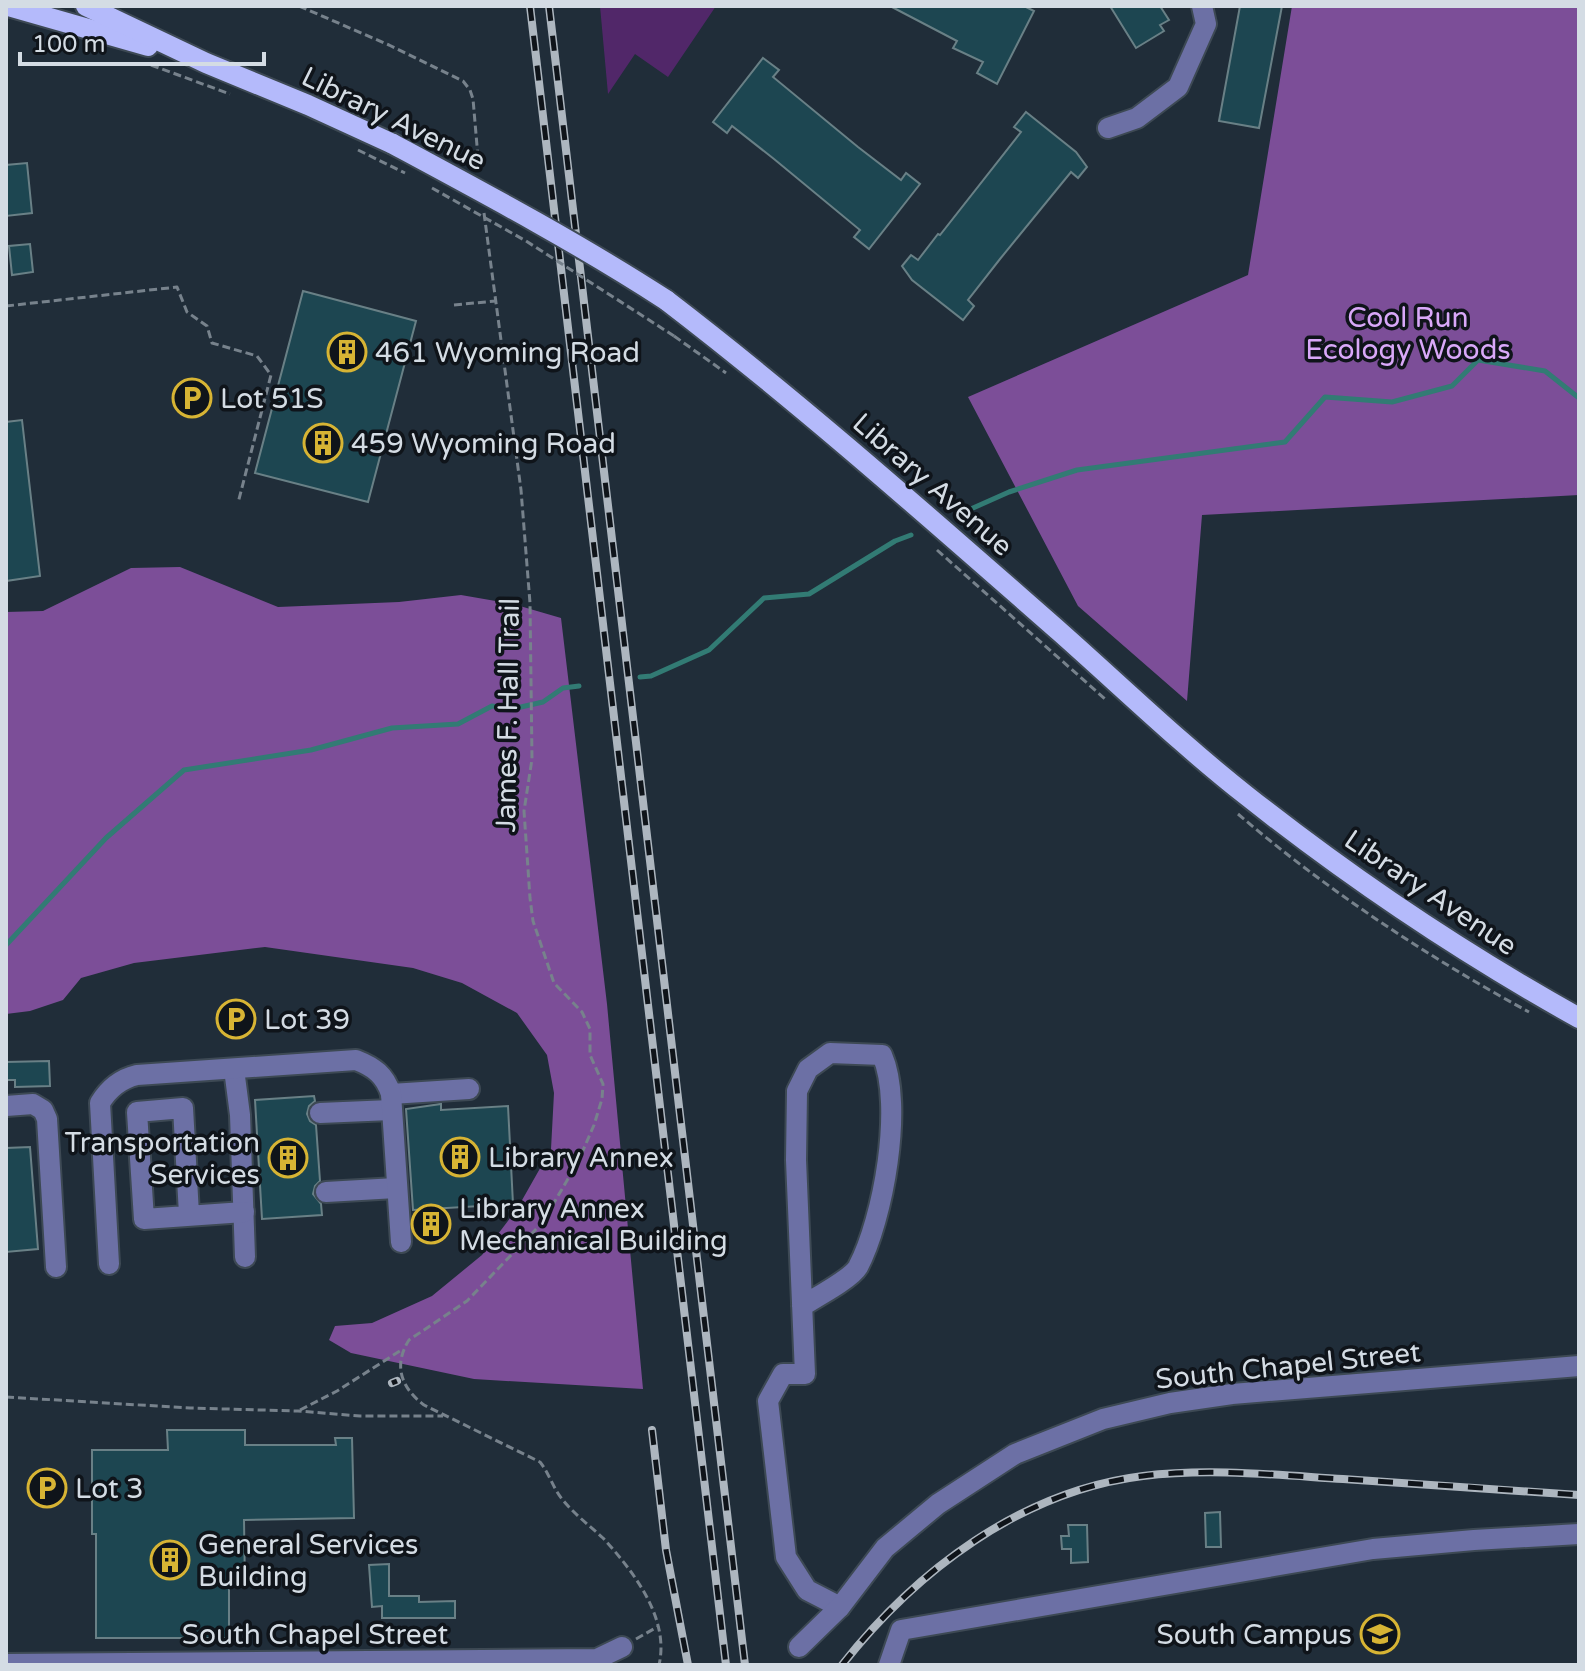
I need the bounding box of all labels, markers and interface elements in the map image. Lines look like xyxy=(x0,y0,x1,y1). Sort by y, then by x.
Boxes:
scale bar xyxy=(20,16,264,66)
text: 100 m xyxy=(32,30,106,59)
street label: Library Avenue xyxy=(296,60,491,178)
park label: Cool Run Ecology Woods xyxy=(1305,301,1511,367)
building icon: 461 Wyoming Road xyxy=(326,331,368,373)
place label: 461 Wyoming Road xyxy=(375,336,640,370)
parking icon: Lot 51S xyxy=(171,377,213,419)
place label: Lot 51S xyxy=(220,382,323,416)
street label: Library Avenue xyxy=(846,406,1019,563)
building icon: 459 Wyoming Road xyxy=(302,422,344,464)
place label: 459 Wyoming Road xyxy=(351,427,616,461)
street label: James F. Hall Trail xyxy=(489,597,527,833)
street label: Library Avenue xyxy=(1338,823,1523,963)
parking icon: Lot 39 xyxy=(215,998,257,1040)
place label: Lot 39 xyxy=(264,1003,350,1037)
place label: Transportation Services xyxy=(64,1126,260,1192)
building icon: Library Annex xyxy=(439,1136,481,1178)
building icon: Transportation Services xyxy=(267,1137,309,1179)
place label: Library Annex xyxy=(488,1141,674,1175)
place label: Library Annex Mechanical Building xyxy=(459,1192,728,1258)
building icon: Library Annex Mechanical Building xyxy=(410,1203,452,1245)
street label: South Chapel Street xyxy=(1154,1335,1423,1397)
parking icon: Lot 3 xyxy=(26,1467,68,1509)
place label: Lot 3 xyxy=(75,1472,144,1506)
place label: General Services Building xyxy=(198,1528,418,1594)
building icon: General Services Building xyxy=(149,1539,191,1581)
school or university icon: South Campus xyxy=(1359,1613,1401,1655)
street label: South Chapel Street xyxy=(182,1618,448,1652)
place label: South Campus xyxy=(1157,1618,1352,1652)

